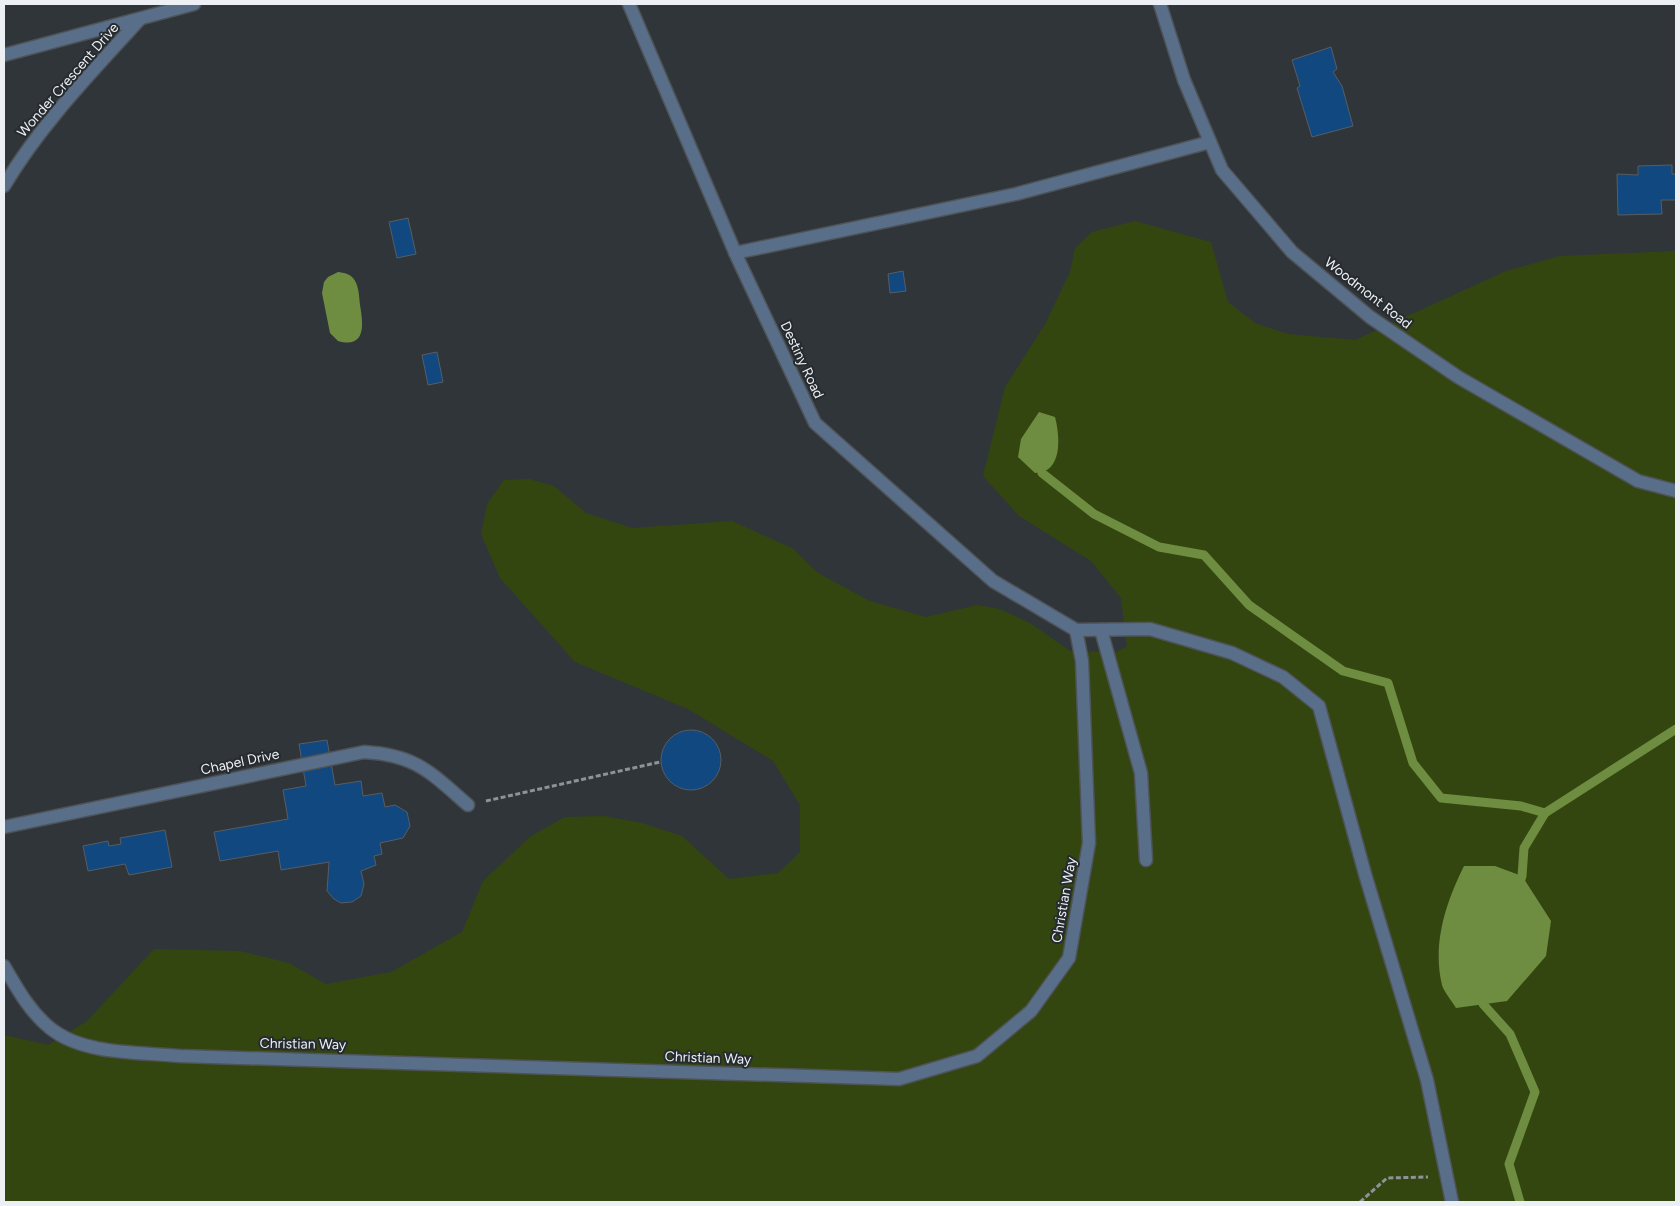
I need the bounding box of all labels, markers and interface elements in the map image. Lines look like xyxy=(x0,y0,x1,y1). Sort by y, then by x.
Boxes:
street label: Wonder Crescent Drive xyxy=(14,19,123,141)
street label: Woodmont Road xyxy=(1321,254,1415,332)
street label: Destiny Road xyxy=(777,319,827,401)
street label: Chapel Drive xyxy=(199,745,281,779)
street label: Christian Way xyxy=(1048,855,1080,944)
street label: Christian Way xyxy=(260,1035,347,1053)
street label: Christian Way xyxy=(664,1048,752,1068)

